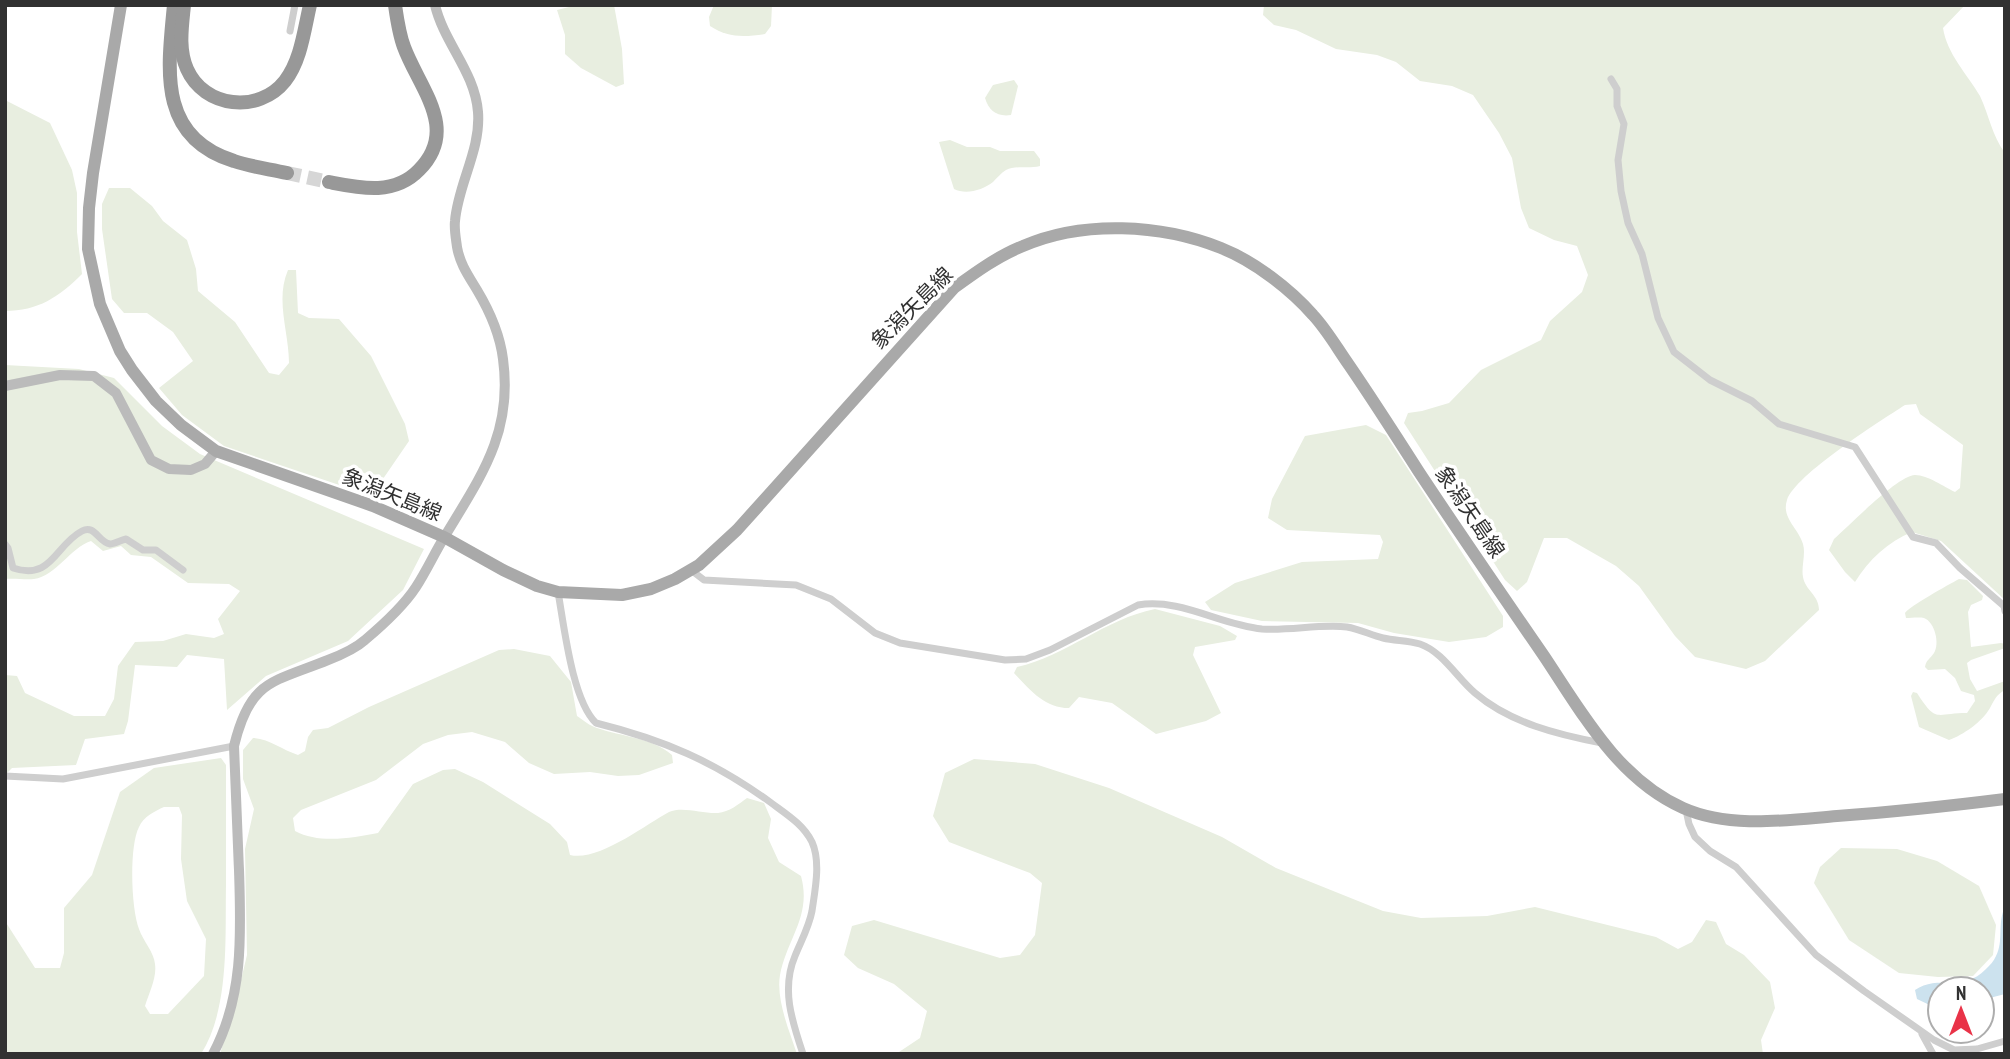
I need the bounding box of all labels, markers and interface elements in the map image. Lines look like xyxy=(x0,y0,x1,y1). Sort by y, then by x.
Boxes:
street label: 象潟矢島線 xyxy=(865,261,958,354)
street label: 象潟矢島線 xyxy=(1430,461,1511,563)
street label: 象潟矢島線 xyxy=(338,462,446,527)
north arrow xyxy=(1926,975,1996,1045)
text: N xyxy=(1956,981,1966,1005)

